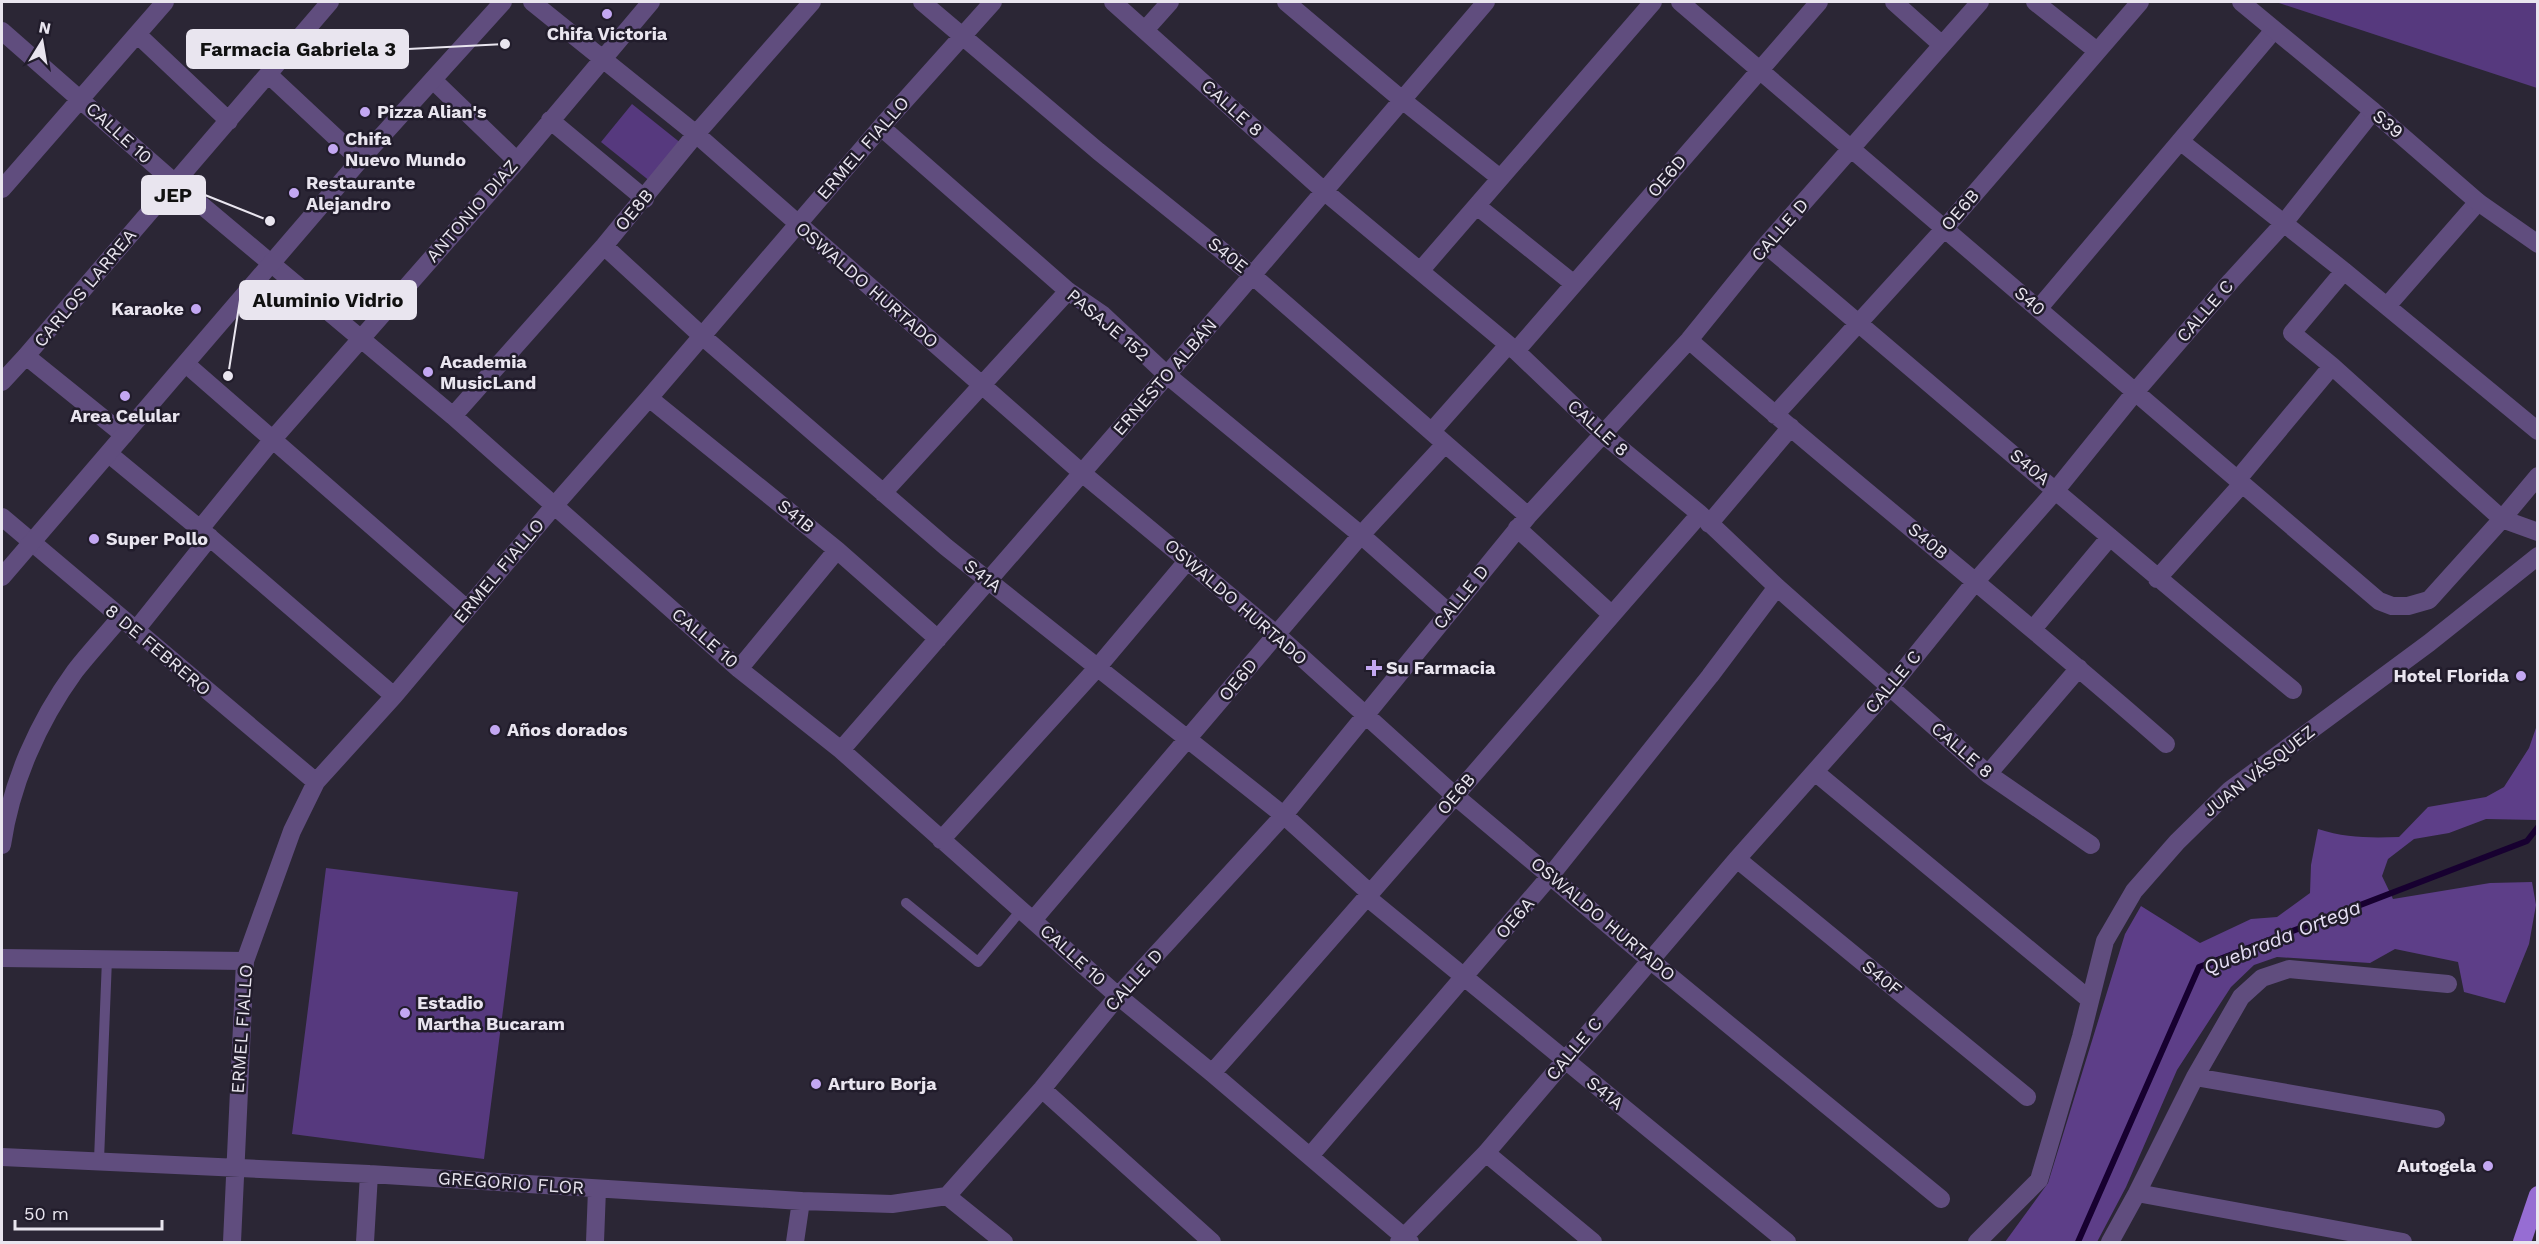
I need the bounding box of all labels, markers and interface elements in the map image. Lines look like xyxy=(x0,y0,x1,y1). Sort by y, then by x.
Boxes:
marker: Chifa Victoria xyxy=(600,7,614,21)
north arrow xyxy=(12,12,72,72)
text: N xyxy=(37,17,52,38)
place label: Chifa Victoria xyxy=(547,23,668,44)
callout: Farmacia Gabriela 3 xyxy=(187,30,408,68)
text: Farmacia Gabriela 3 xyxy=(200,37,396,61)
street label: CALLE 8 xyxy=(1198,75,1267,140)
street label: ERMEL FIALLO xyxy=(812,92,913,203)
street label: CALLE 10 xyxy=(82,98,157,168)
place label: Pizza Alian's xyxy=(377,101,487,122)
marker: Pizza Alian's xyxy=(358,105,372,119)
street label: S39 xyxy=(2369,105,2408,142)
place label: Chifa Nuevo Mundo xyxy=(345,128,466,170)
marker: Chifa Nuevo Mundo xyxy=(326,142,340,156)
street label: OE6D xyxy=(1643,150,1691,201)
street label: ANTONIO DIAZ xyxy=(421,155,522,266)
place label: Restaurante Alejandro xyxy=(306,172,415,214)
callout: JEP xyxy=(142,176,205,214)
text: JEP xyxy=(154,183,192,207)
street label: OE8B xyxy=(610,185,657,235)
street label: OE6B xyxy=(1936,185,1983,235)
marker: Restaurante Alejandro xyxy=(287,186,301,200)
street label: CALLE D xyxy=(1747,194,1813,265)
street label: OSWALDO HURTADO xyxy=(792,217,943,352)
street label: CARLOS LARREA xyxy=(29,224,140,351)
street label: S40E xyxy=(1204,232,1252,277)
street label: CALLE C xyxy=(2172,275,2237,346)
callout: Aluminio Vidrio xyxy=(240,281,416,319)
street label: S40 xyxy=(2011,282,2050,320)
street label: PASAJE 152 xyxy=(1063,284,1154,365)
text: Aluminio Vidrio xyxy=(253,288,403,312)
place label: Karaoke xyxy=(111,298,184,319)
marker: Karaoke xyxy=(189,302,203,316)
street label: ERNESTO ALBÁN xyxy=(1108,314,1221,439)
place label: Academia MusicLand xyxy=(440,351,536,393)
marker: Academia MusicLand xyxy=(421,365,435,379)
marker: Area Celular xyxy=(118,389,132,403)
street label: CALLE 8 xyxy=(1564,395,1633,460)
place label: Area Celular xyxy=(70,405,180,426)
street label: S40A xyxy=(2006,444,2055,489)
street label: S41B xyxy=(774,495,819,537)
street label: ERMEL FIALLO xyxy=(449,514,548,627)
street label: S40B xyxy=(1904,518,1952,563)
place label: Super Pollo xyxy=(106,528,208,549)
marker: Super Pollo xyxy=(87,532,101,546)
street label: OSWALDO HURTADO xyxy=(1161,534,1312,669)
street label: S41A xyxy=(961,555,1006,597)
street label: CALLE D xyxy=(1428,560,1493,633)
street label: 8 DE FEBRERO xyxy=(101,600,215,700)
street label: CALLE 10 xyxy=(668,603,743,672)
street label: CALLE C xyxy=(1860,646,1925,717)
street label: OE6D xyxy=(1214,654,1261,705)
place label: Su Farmacia xyxy=(1386,657,1496,678)
marker: Su Farmacia xyxy=(1367,661,1381,675)
place label: Hotel Florida xyxy=(2394,665,2510,686)
marker: Hotel Florida xyxy=(2514,669,2528,683)
street label: CALLE 8 xyxy=(1927,717,1997,782)
place label: Años dorados xyxy=(507,719,628,740)
street label: JUAN VÁSQUEZ xyxy=(2199,720,2319,821)
marker: Años dorados xyxy=(488,723,502,737)
street label: OE6B xyxy=(1432,769,1479,819)
street label: OSWALDO HURTADO xyxy=(1527,852,1680,985)
street label: OE6A xyxy=(1491,893,1538,943)
water label: Quebrada Ortega xyxy=(2200,894,2364,980)
street label: CALLE 10 xyxy=(1036,920,1111,990)
street label: CALLE D xyxy=(1100,944,1167,1015)
street label: S40F xyxy=(1858,955,1906,1000)
street label: ERMEL FIALLO xyxy=(227,964,256,1094)
place label: Estadio Martha Bucaram xyxy=(417,992,565,1034)
marker: Estadio Martha Bucaram xyxy=(398,1006,412,1020)
street label: CALLE C xyxy=(1541,1013,1606,1084)
street label: S41A xyxy=(1583,1072,1628,1114)
place label: Arturo Borja xyxy=(828,1073,937,1094)
marker: Arturo Borja xyxy=(809,1077,823,1091)
place label: Autogela xyxy=(2397,1155,2477,1176)
marker: Autogela xyxy=(2481,1159,2495,1173)
street label: GREGORIO FLOR xyxy=(437,1167,585,1198)
scale bar xyxy=(15,1193,162,1231)
text: 50 m xyxy=(24,1203,69,1224)

